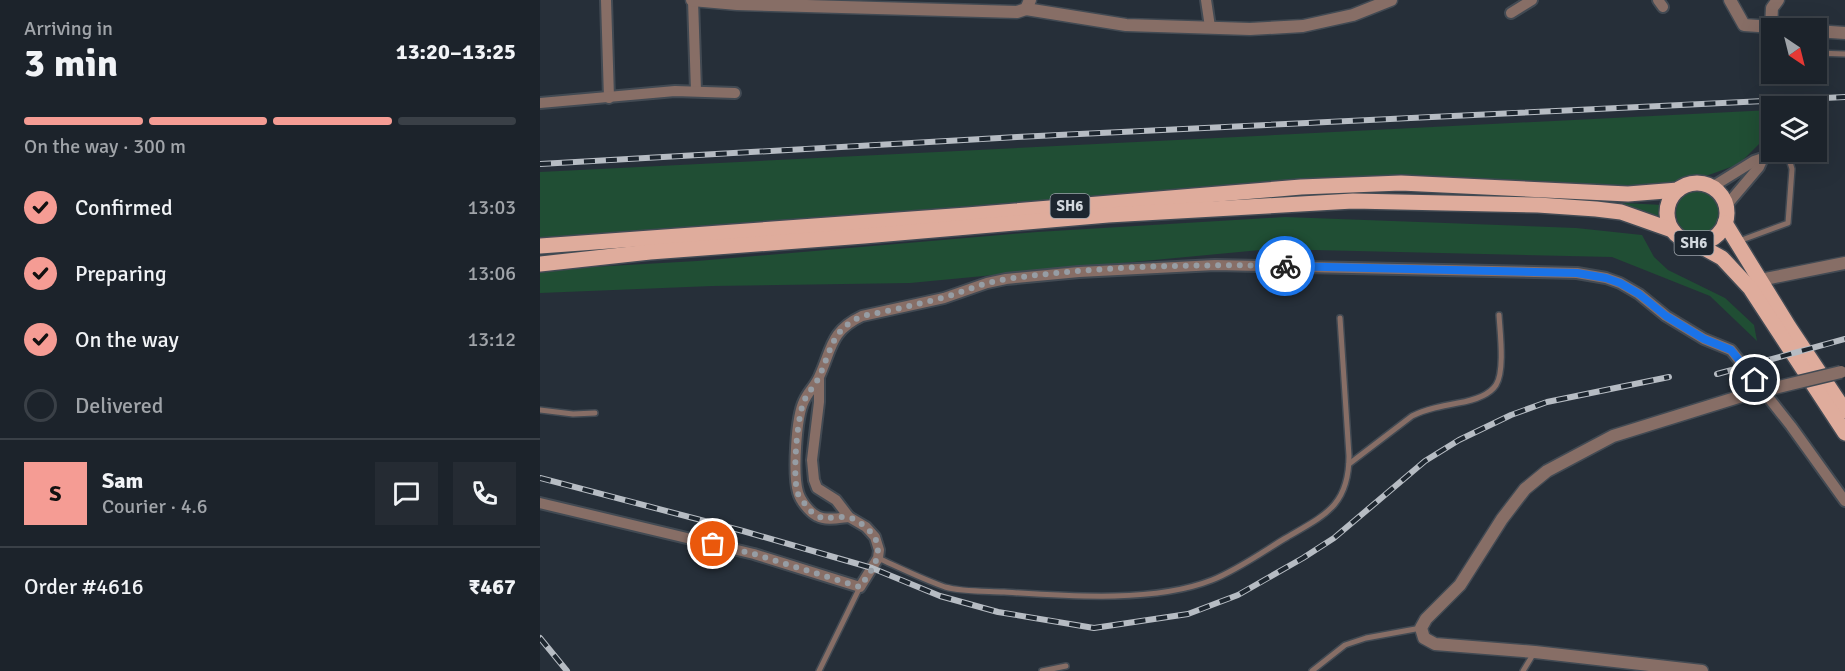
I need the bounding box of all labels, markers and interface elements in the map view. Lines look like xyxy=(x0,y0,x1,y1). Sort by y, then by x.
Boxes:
text: Arriving in xyxy=(24,16,113,41)
north arrow xyxy=(1761,18,1827,84)
map controls xyxy=(1761,18,1827,162)
text: 13:20–13:25 xyxy=(396,38,516,65)
text: 3 min xyxy=(24,39,118,87)
button: layers xyxy=(1761,96,1827,162)
text: On the way · 300 m xyxy=(24,134,186,159)
icon: check xyxy=(24,191,57,224)
text: Confirmed xyxy=(75,194,173,221)
road number: SH6 xyxy=(1050,194,1090,218)
text: 13:03 xyxy=(467,195,516,220)
road number: SH6 xyxy=(1674,231,1714,255)
courier xyxy=(1255,236,1315,296)
icon: bike xyxy=(1269,250,1302,283)
icon: check xyxy=(24,257,57,290)
text: Preparing xyxy=(75,260,167,287)
text: 13:06 xyxy=(467,261,516,286)
icon: check xyxy=(24,323,57,356)
text: On the way xyxy=(75,326,179,353)
text: 13:12 xyxy=(467,327,516,352)
pin xyxy=(1729,354,1780,405)
icon: home xyxy=(1738,363,1771,396)
text: Delivered xyxy=(75,392,163,419)
button: chat xyxy=(375,462,438,525)
button: phone xyxy=(453,462,516,525)
text: Sam xyxy=(102,467,143,494)
text: S xyxy=(49,480,62,507)
text: Courier · 4.6 xyxy=(102,494,208,519)
pin xyxy=(687,518,738,569)
icon: bag xyxy=(696,527,729,560)
text: Order #4616 xyxy=(24,573,144,600)
text: ₹467 xyxy=(468,573,516,600)

